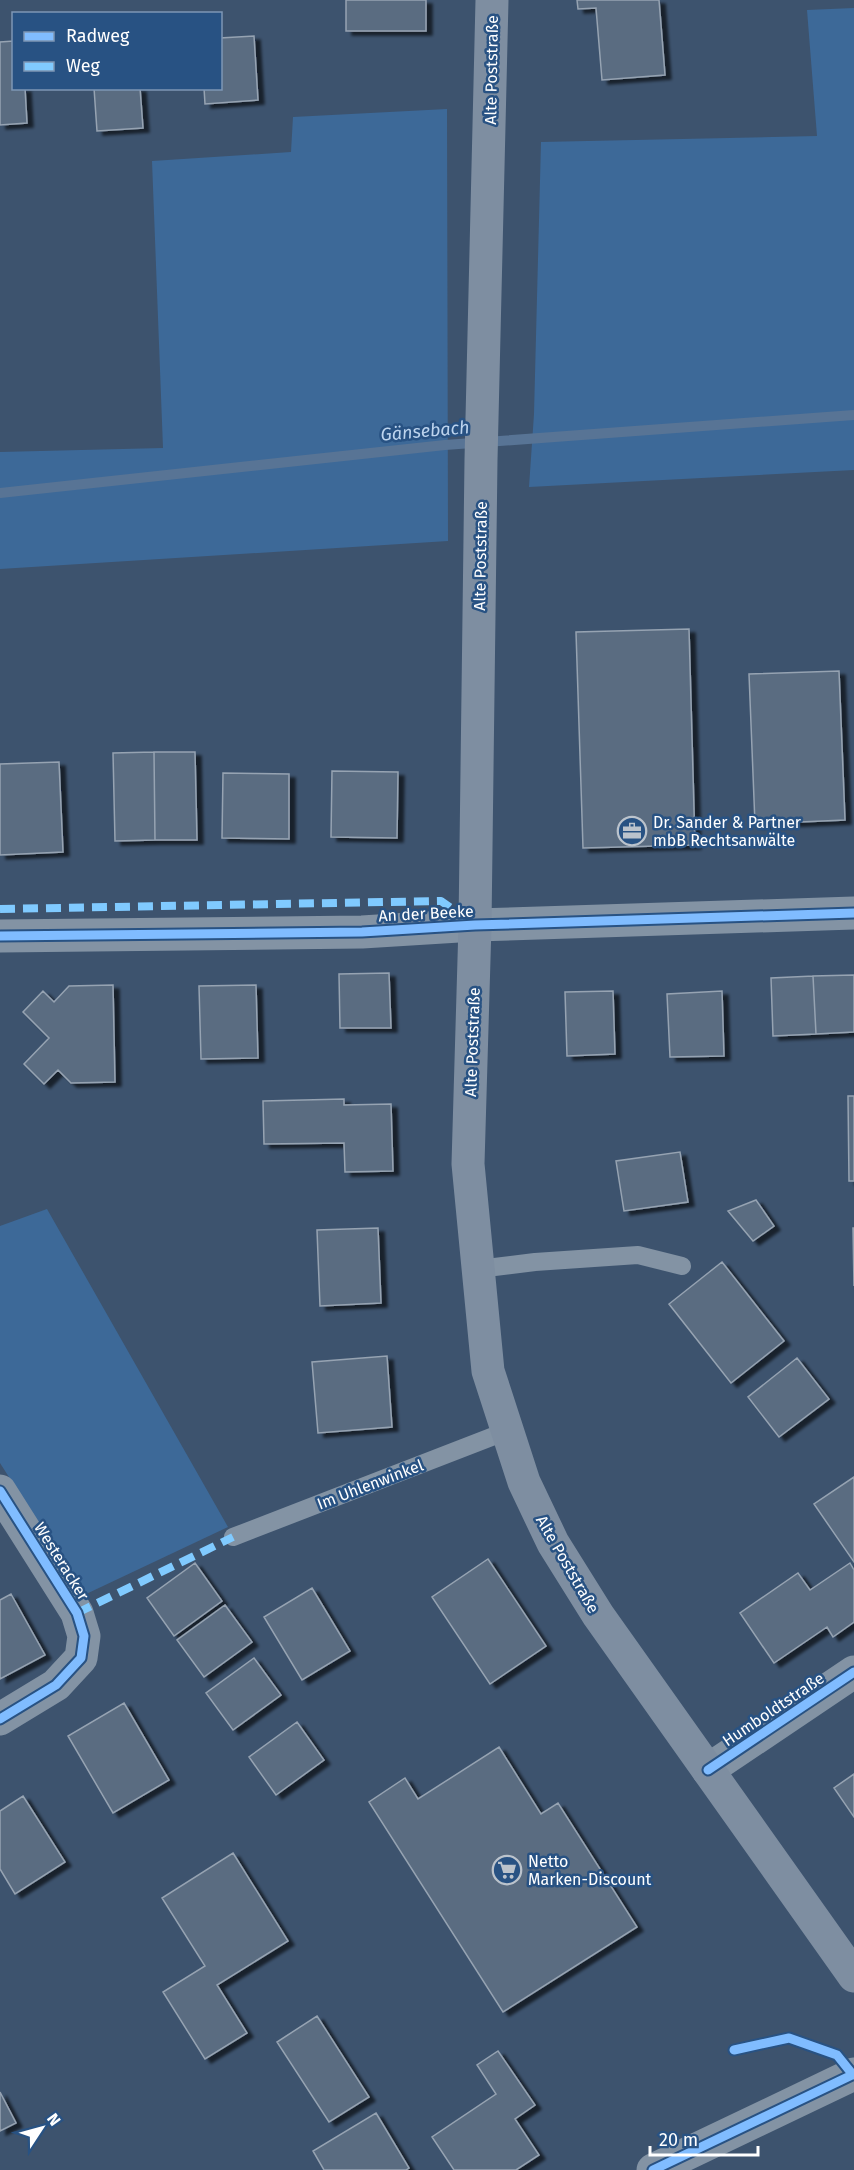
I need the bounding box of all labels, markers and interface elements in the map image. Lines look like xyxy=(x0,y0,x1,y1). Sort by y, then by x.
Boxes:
legend xyxy=(12,12,222,90)
street label: Alte Poststraße xyxy=(481,15,502,125)
text: Radweg xyxy=(66,25,130,47)
text: Weg xyxy=(66,55,100,77)
water label: Gänsebach xyxy=(380,416,470,446)
street label: Alte Poststraße xyxy=(470,501,491,611)
place label: Dr. Sander & Partner mbB Rechtsanwälte xyxy=(653,813,802,850)
office icon: Dr. Sander & Partner mbB Rechtsanwälte xyxy=(616,815,648,847)
street label: An der Beeke xyxy=(378,902,474,925)
street label: Alte Poststraße xyxy=(461,987,484,1097)
street label: Im Uhlenwinkel xyxy=(314,1455,426,1513)
street label: Alte Poststraße xyxy=(532,1512,603,1616)
street label: Westeracker xyxy=(30,1519,93,1604)
street label: Humboldtstraße xyxy=(719,1668,828,1750)
place label: Netto Marken-Discount xyxy=(528,1852,652,1889)
supermarket icon: Netto Marken-Discount xyxy=(491,1854,523,1886)
north arrow xyxy=(12,2098,72,2158)
text: N xyxy=(43,2110,65,2129)
scale bar xyxy=(650,2119,758,2157)
text: 20 m xyxy=(659,2129,698,2151)

